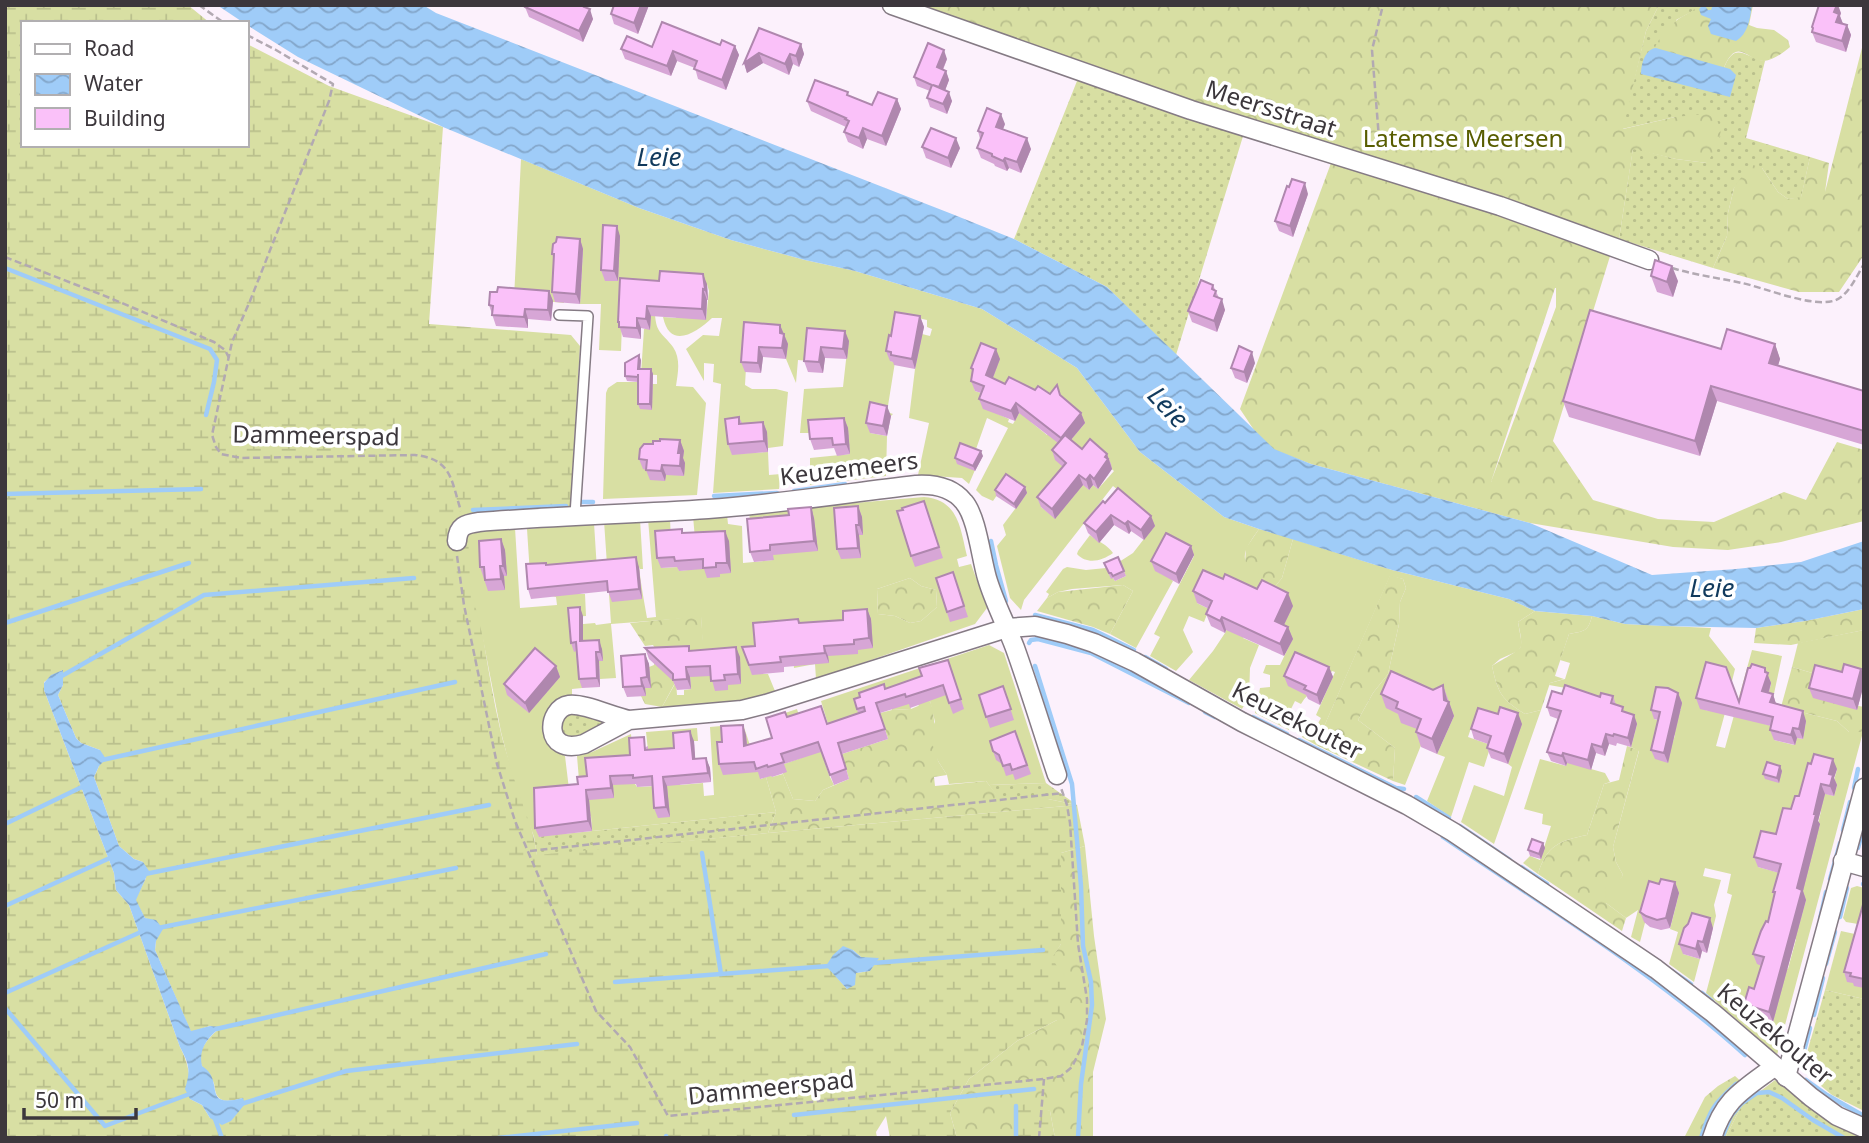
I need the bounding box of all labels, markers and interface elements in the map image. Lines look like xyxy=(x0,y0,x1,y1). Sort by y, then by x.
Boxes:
legend xyxy=(21,21,248,147)
text: Road xyxy=(84,34,134,62)
text: Water xyxy=(84,69,143,97)
street label: Meersstraat xyxy=(1202,71,1341,144)
text: Building xyxy=(84,104,166,132)
park label: Latemse Meersen xyxy=(1363,121,1563,154)
water label: Leie xyxy=(636,138,682,174)
water label: Leie xyxy=(1140,378,1197,435)
street label: Dammeerspad xyxy=(232,417,400,452)
street label: Keuzemeers xyxy=(778,443,920,492)
water label: Leie xyxy=(1689,569,1735,605)
street label: Keuzekouter xyxy=(1227,673,1369,767)
street label: Keuzekouter xyxy=(1711,974,1841,1091)
street label: Dammeerspad xyxy=(686,1061,856,1112)
scale bar xyxy=(24,1076,136,1120)
text: 50 m xyxy=(35,1086,84,1114)

